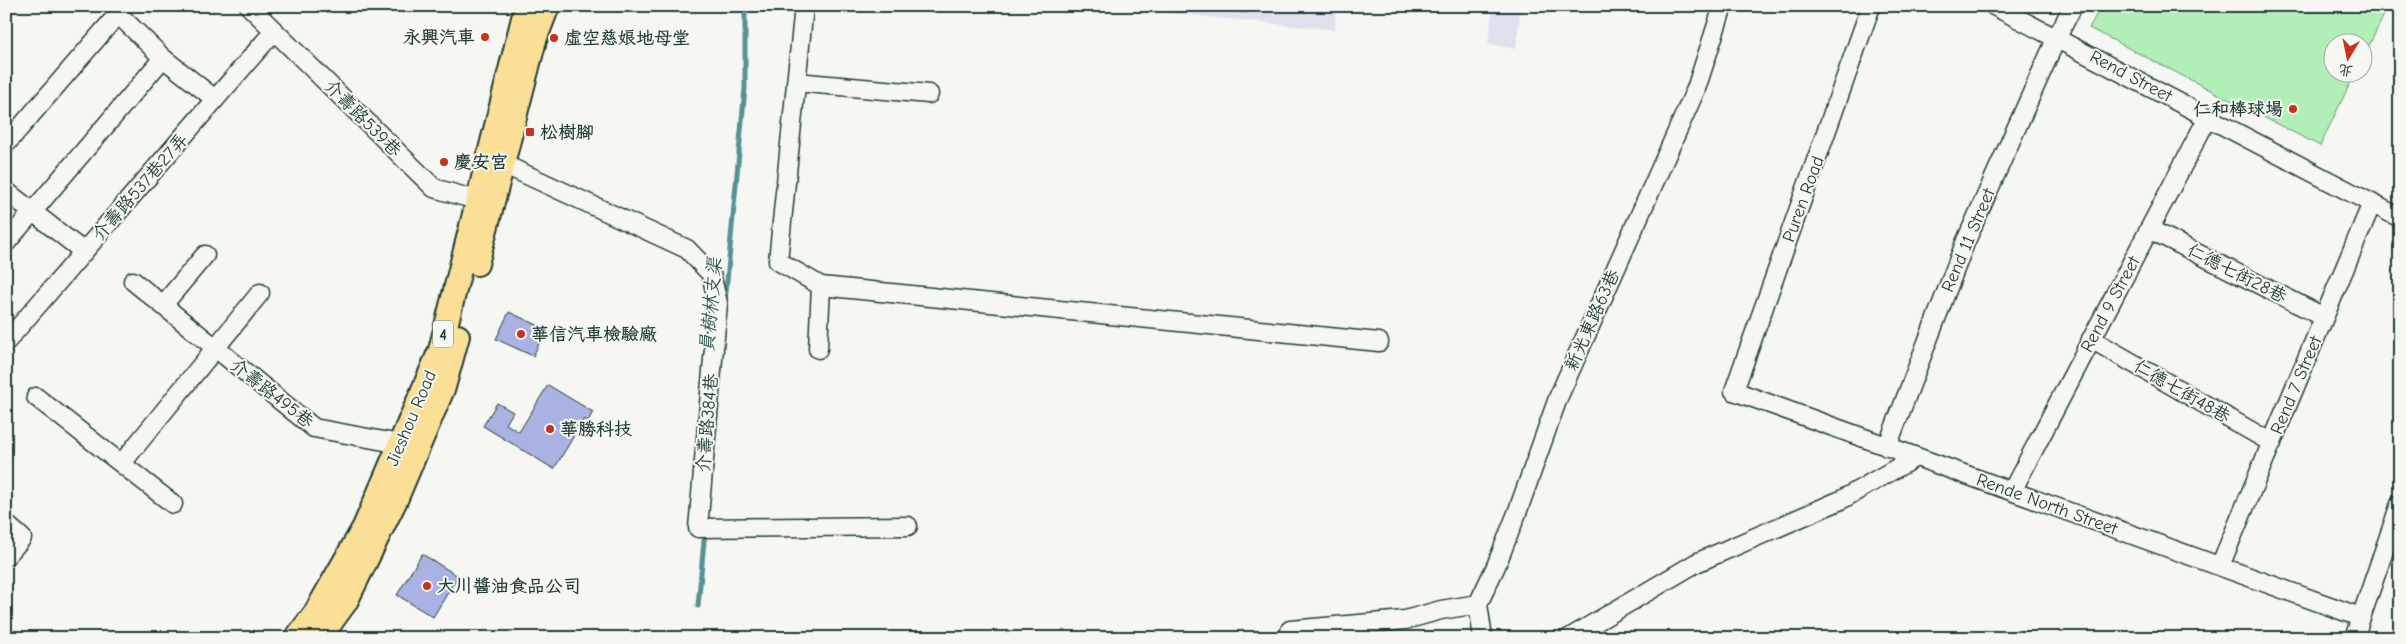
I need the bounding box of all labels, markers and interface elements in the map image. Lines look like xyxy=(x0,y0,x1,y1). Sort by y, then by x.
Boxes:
place label: 永興汽車 xyxy=(403,27,475,48)
place label: 虛空慈娘地母堂 xyxy=(564,28,690,49)
marker: 永興汽車 xyxy=(479,31,491,43)
marker: 虛空慈娘地母堂 xyxy=(548,32,560,44)
north arrow xyxy=(2324,32,2374,82)
street label: Rend Street xyxy=(2086,46,2176,107)
text: 北 xyxy=(2337,61,2354,80)
street label: 介壽路539巷 xyxy=(320,75,406,161)
place label: 仁和棒球場 xyxy=(2193,99,2283,120)
marker: 仁和棒球場 xyxy=(2287,103,2299,115)
place label: 松樹腳 xyxy=(540,122,594,143)
marker: 松樹腳 xyxy=(524,126,536,138)
street label: 介壽路537巷27弄 xyxy=(88,129,193,245)
place label: 慶安宮 xyxy=(454,152,508,173)
street label: Puren Road xyxy=(1778,153,1829,245)
marker: 慶安宮 xyxy=(438,156,450,168)
street label: Rend 11 Street xyxy=(1937,185,2000,295)
street label: 仁德七街28巷 xyxy=(2184,239,2290,307)
street label: Rend 9 Street xyxy=(2076,252,2145,356)
water label: 員樹林支渠 xyxy=(696,255,726,353)
street label: 新光東路63巷 xyxy=(1561,266,1624,374)
road number: 4 xyxy=(433,320,453,348)
place label: 華信汽車檢驗廠 xyxy=(531,324,657,345)
marker: 華信汽車檢驗廠 xyxy=(515,328,527,340)
street label: Rend 7 Street xyxy=(2266,332,2327,437)
street label: 介壽路495巷 xyxy=(226,354,318,432)
street label: 仁德七街48巷 xyxy=(2130,355,2234,428)
street label: Jieshou Road xyxy=(382,367,441,469)
street label: 介壽路384巷 xyxy=(693,373,722,473)
place label: 華勝科技 xyxy=(560,419,632,440)
marker: 華勝科技 xyxy=(544,423,556,435)
street label: Rende North Street xyxy=(1973,469,2121,540)
place label: 大川醬油食品公司 xyxy=(437,576,581,597)
marker: 大川醬油食品公司 xyxy=(421,580,433,592)

